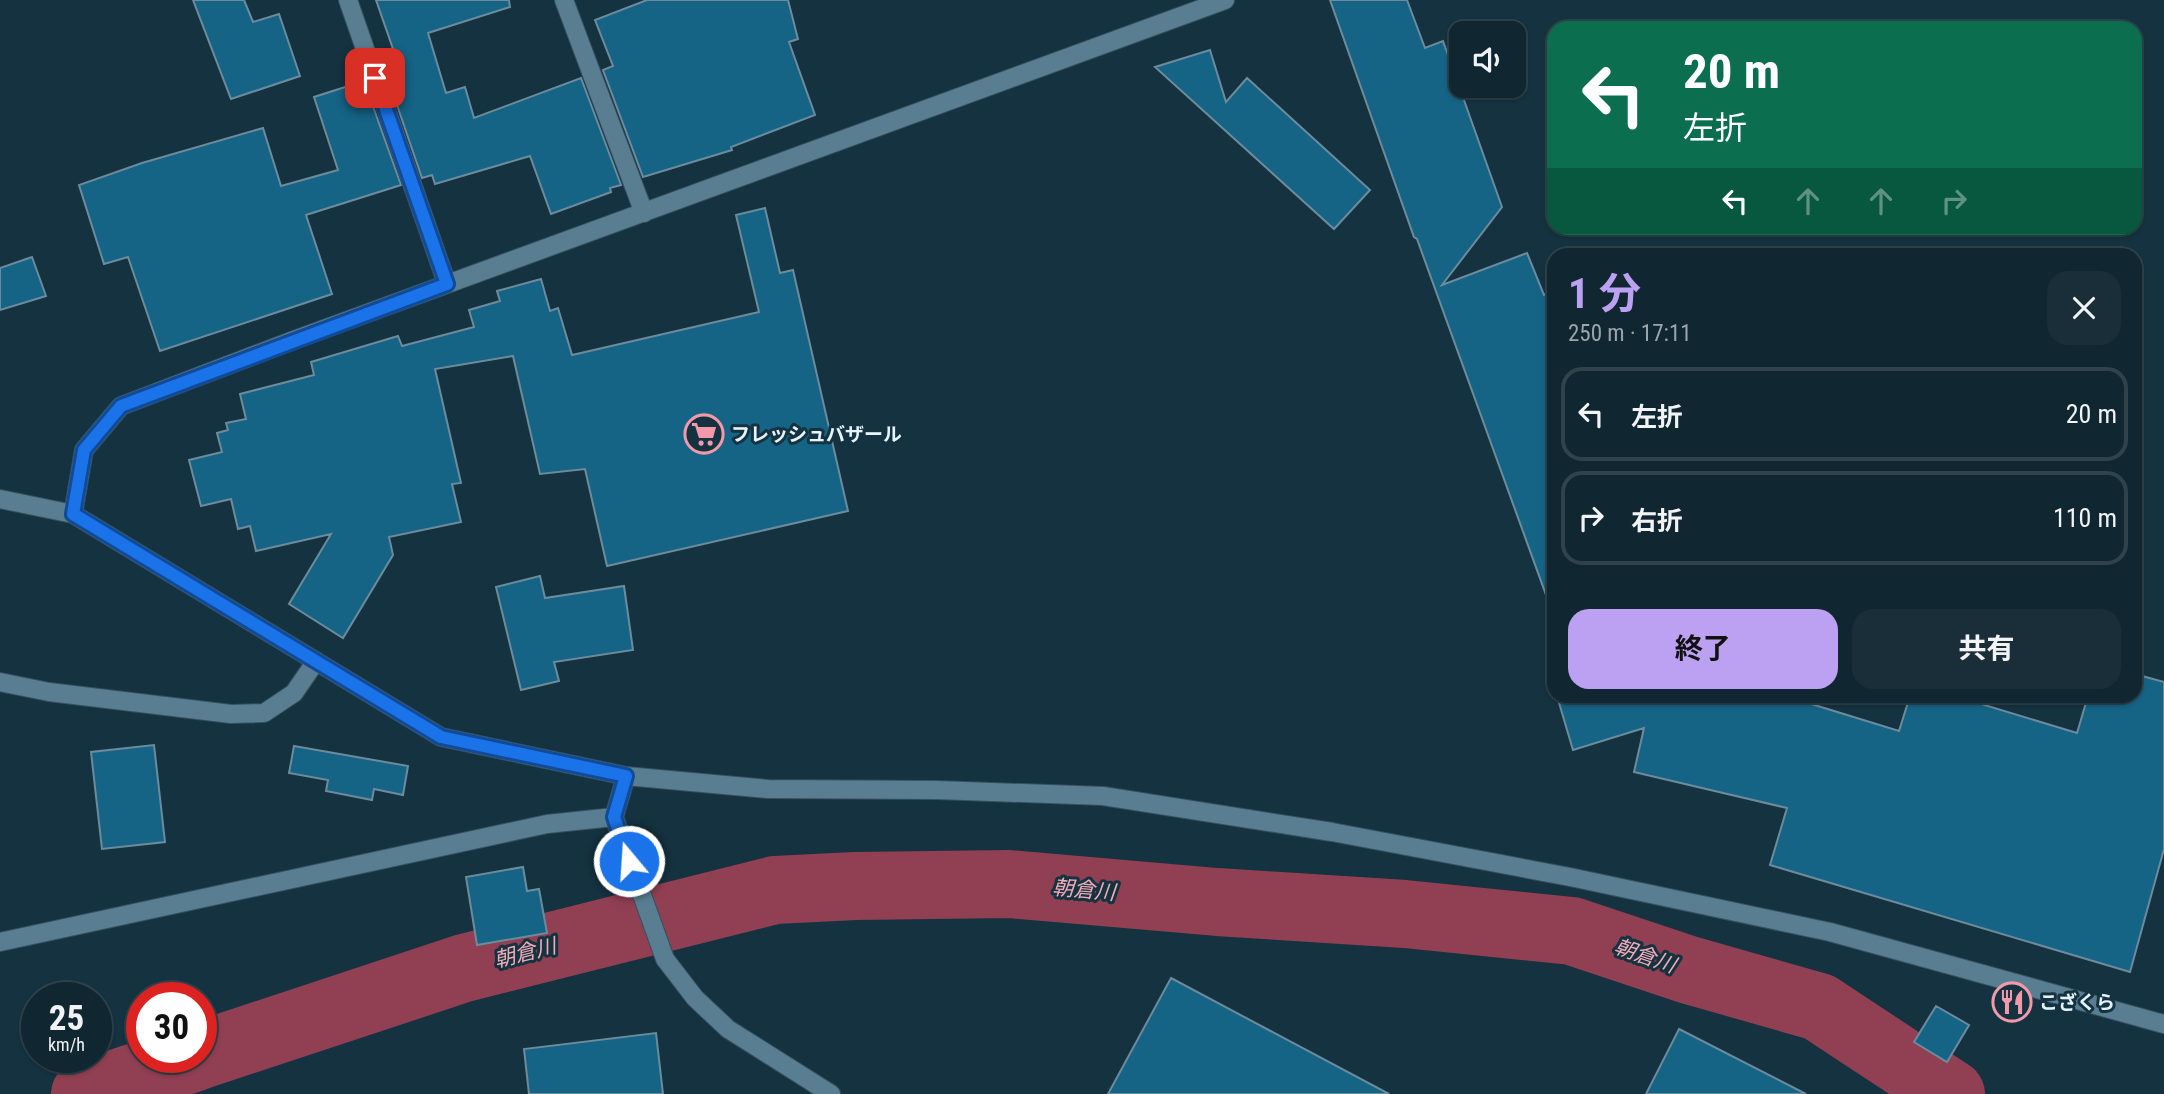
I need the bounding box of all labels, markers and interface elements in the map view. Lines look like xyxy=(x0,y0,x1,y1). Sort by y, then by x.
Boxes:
map controls xyxy=(1449,21,1526,98)
button: sound xyxy=(1449,21,1526,98)
text: 20 m xyxy=(1683,43,1780,100)
pin xyxy=(345,48,405,108)
icon: left xyxy=(1568,49,1659,140)
icon: arrive xyxy=(356,59,394,97)
text: 左折 xyxy=(1683,109,1747,147)
icon: left xyxy=(1716,182,1754,220)
icon: ahead xyxy=(1789,182,1827,220)
icon: ahead xyxy=(1862,182,1900,220)
icon: right xyxy=(1935,182,1973,220)
text: 1 分 xyxy=(1568,269,1641,318)
button: close xyxy=(2047,271,2121,345)
text: 250 m · 17:11 xyxy=(1568,320,1692,347)
icon: left xyxy=(1572,395,1610,433)
text: 20 m xyxy=(2066,399,2117,429)
text: 左折 xyxy=(1631,402,1683,432)
supermarket icon: フレッシュバザール xyxy=(683,413,725,455)
place label: フレッシュバザール xyxy=(731,423,902,446)
icon: right xyxy=(1572,499,1610,537)
text: 110 m xyxy=(2053,503,2117,533)
text: 右折 xyxy=(1631,506,1683,536)
button: 終了 xyxy=(1568,609,1838,689)
button: 共有 xyxy=(1852,609,2121,689)
position arrow xyxy=(592,824,666,898)
water label: 朝倉川 xyxy=(1052,875,1118,905)
water label: 朝倉川 xyxy=(492,933,560,972)
water label: 朝倉川 xyxy=(1611,934,1681,978)
restaurant icon: こざくら xyxy=(1991,981,2033,1023)
speed limit sign: 30 xyxy=(126,982,217,1073)
place label: こざくら xyxy=(2039,991,2115,1014)
text: 25 xyxy=(49,998,84,1039)
text: km/h xyxy=(48,1034,85,1055)

